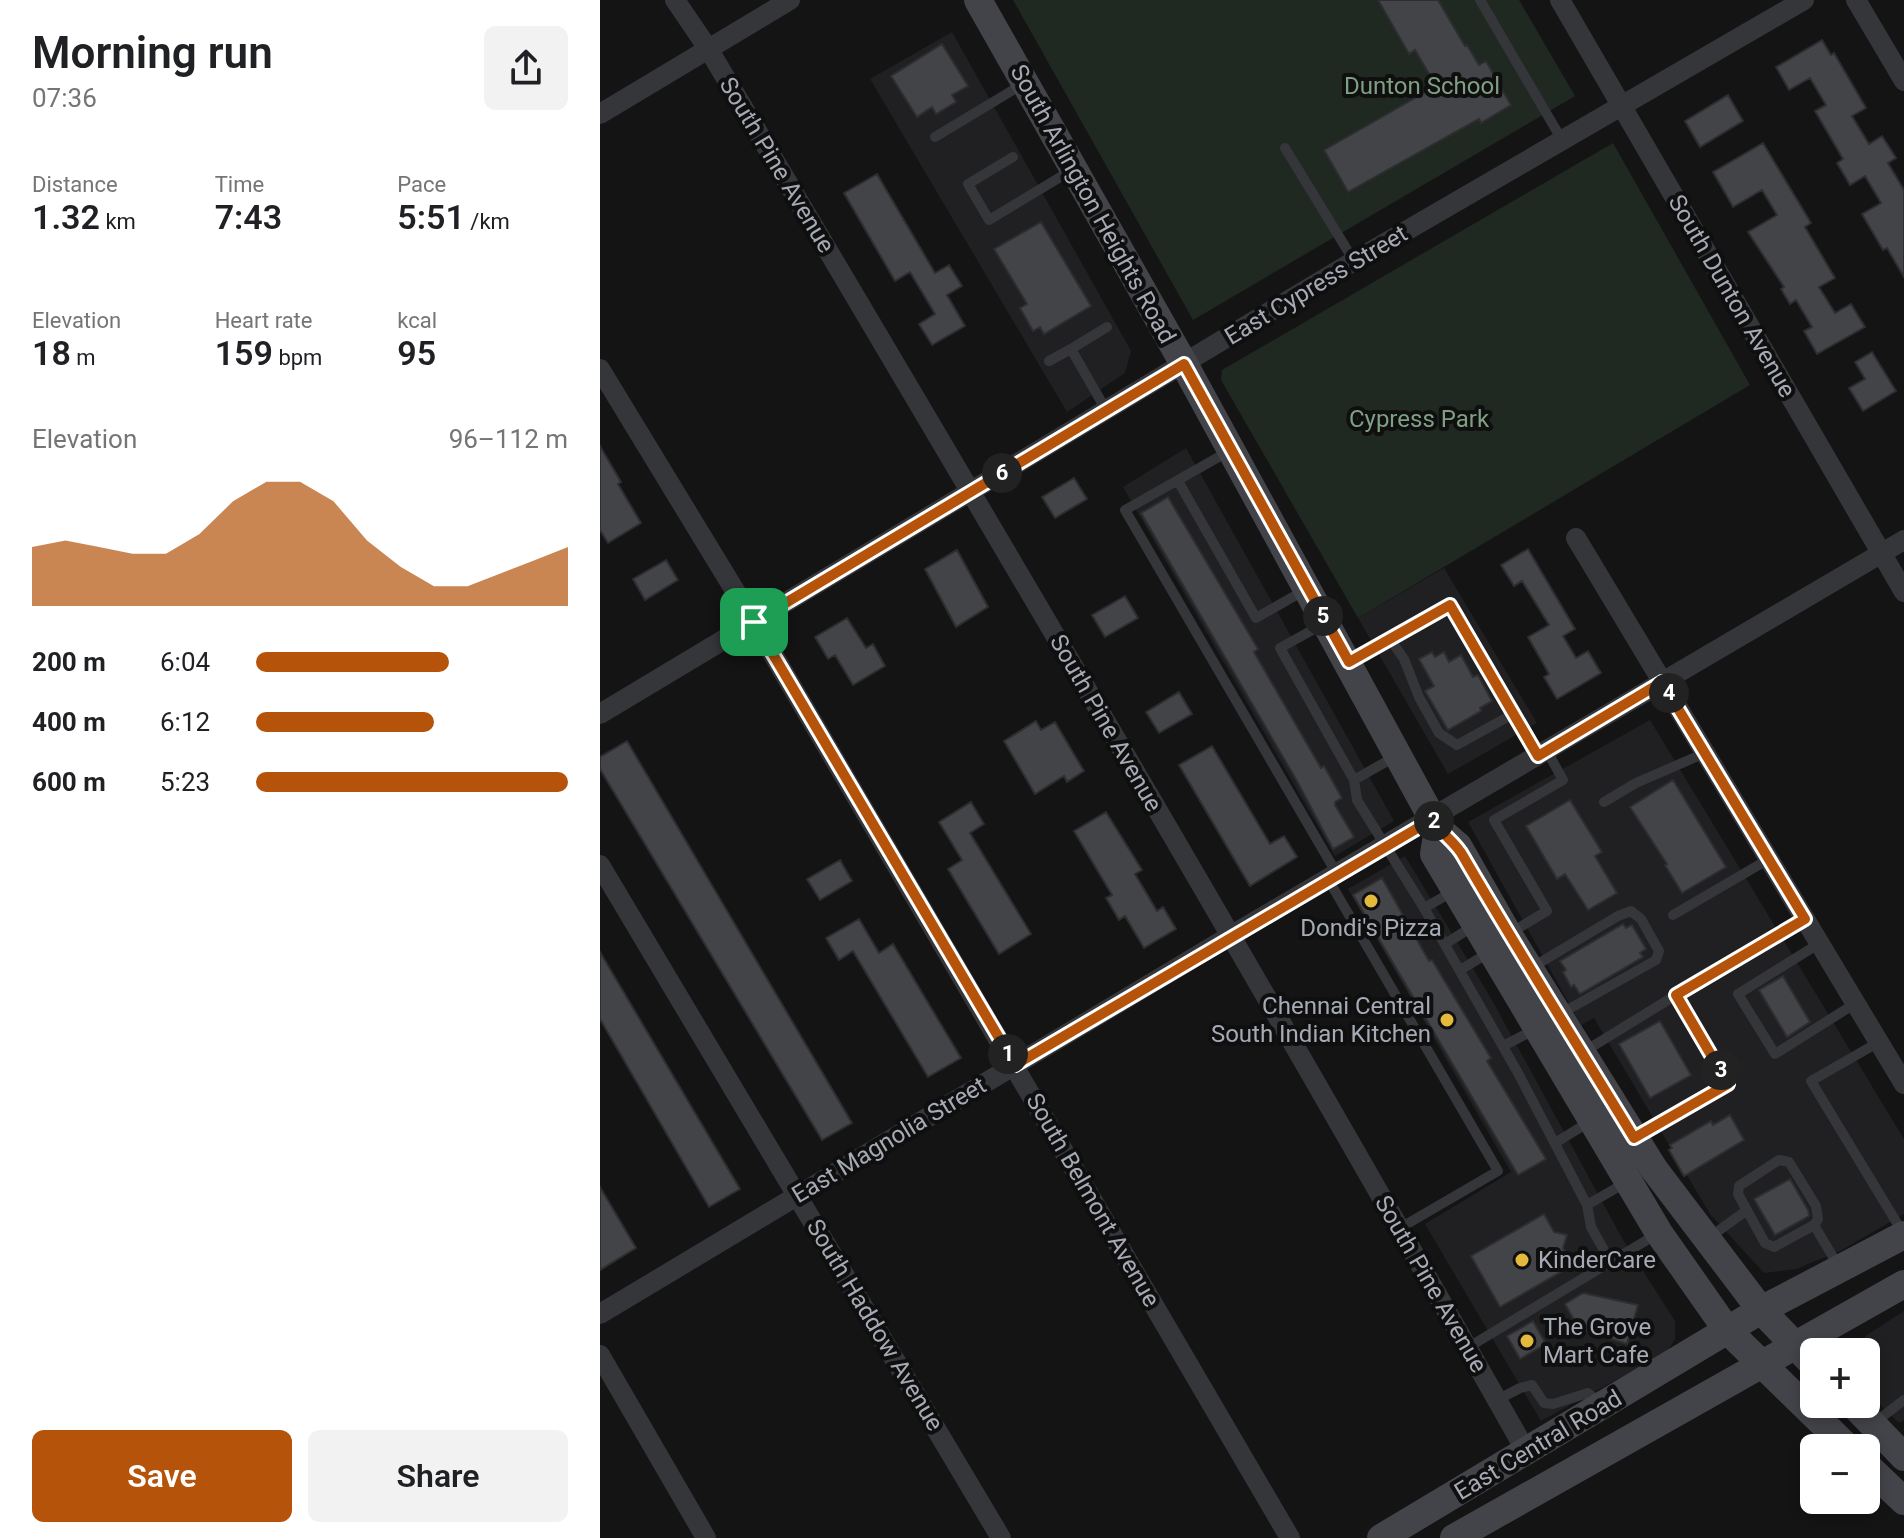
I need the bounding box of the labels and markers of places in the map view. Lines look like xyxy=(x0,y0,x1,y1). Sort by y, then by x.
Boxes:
pin: 6 xyxy=(982,453,1022,493)
pin xyxy=(720,588,788,656)
pin: 5 xyxy=(1303,596,1343,636)
pin: 4 xyxy=(1649,673,1689,713)
pin: 2 xyxy=(1414,801,1454,841)
marker: Dondi's Pizza xyxy=(1362,892,1380,910)
place label: Dondi's Pizza xyxy=(1300,914,1442,942)
place label: Chennai Central South Indian Kitchen xyxy=(1211,992,1431,1048)
marker: Chennai Central South Indian Kitchen xyxy=(1438,1011,1456,1029)
pin: 1 xyxy=(988,1034,1028,1074)
pin: 3 xyxy=(1701,1050,1741,1090)
place label: KinderCare xyxy=(1538,1246,1656,1274)
marker: KinderCare xyxy=(1513,1251,1531,1269)
place label: The Grove Mart Cafe xyxy=(1543,1313,1651,1369)
marker: The Grove Mart Cafe xyxy=(1518,1332,1536,1350)

